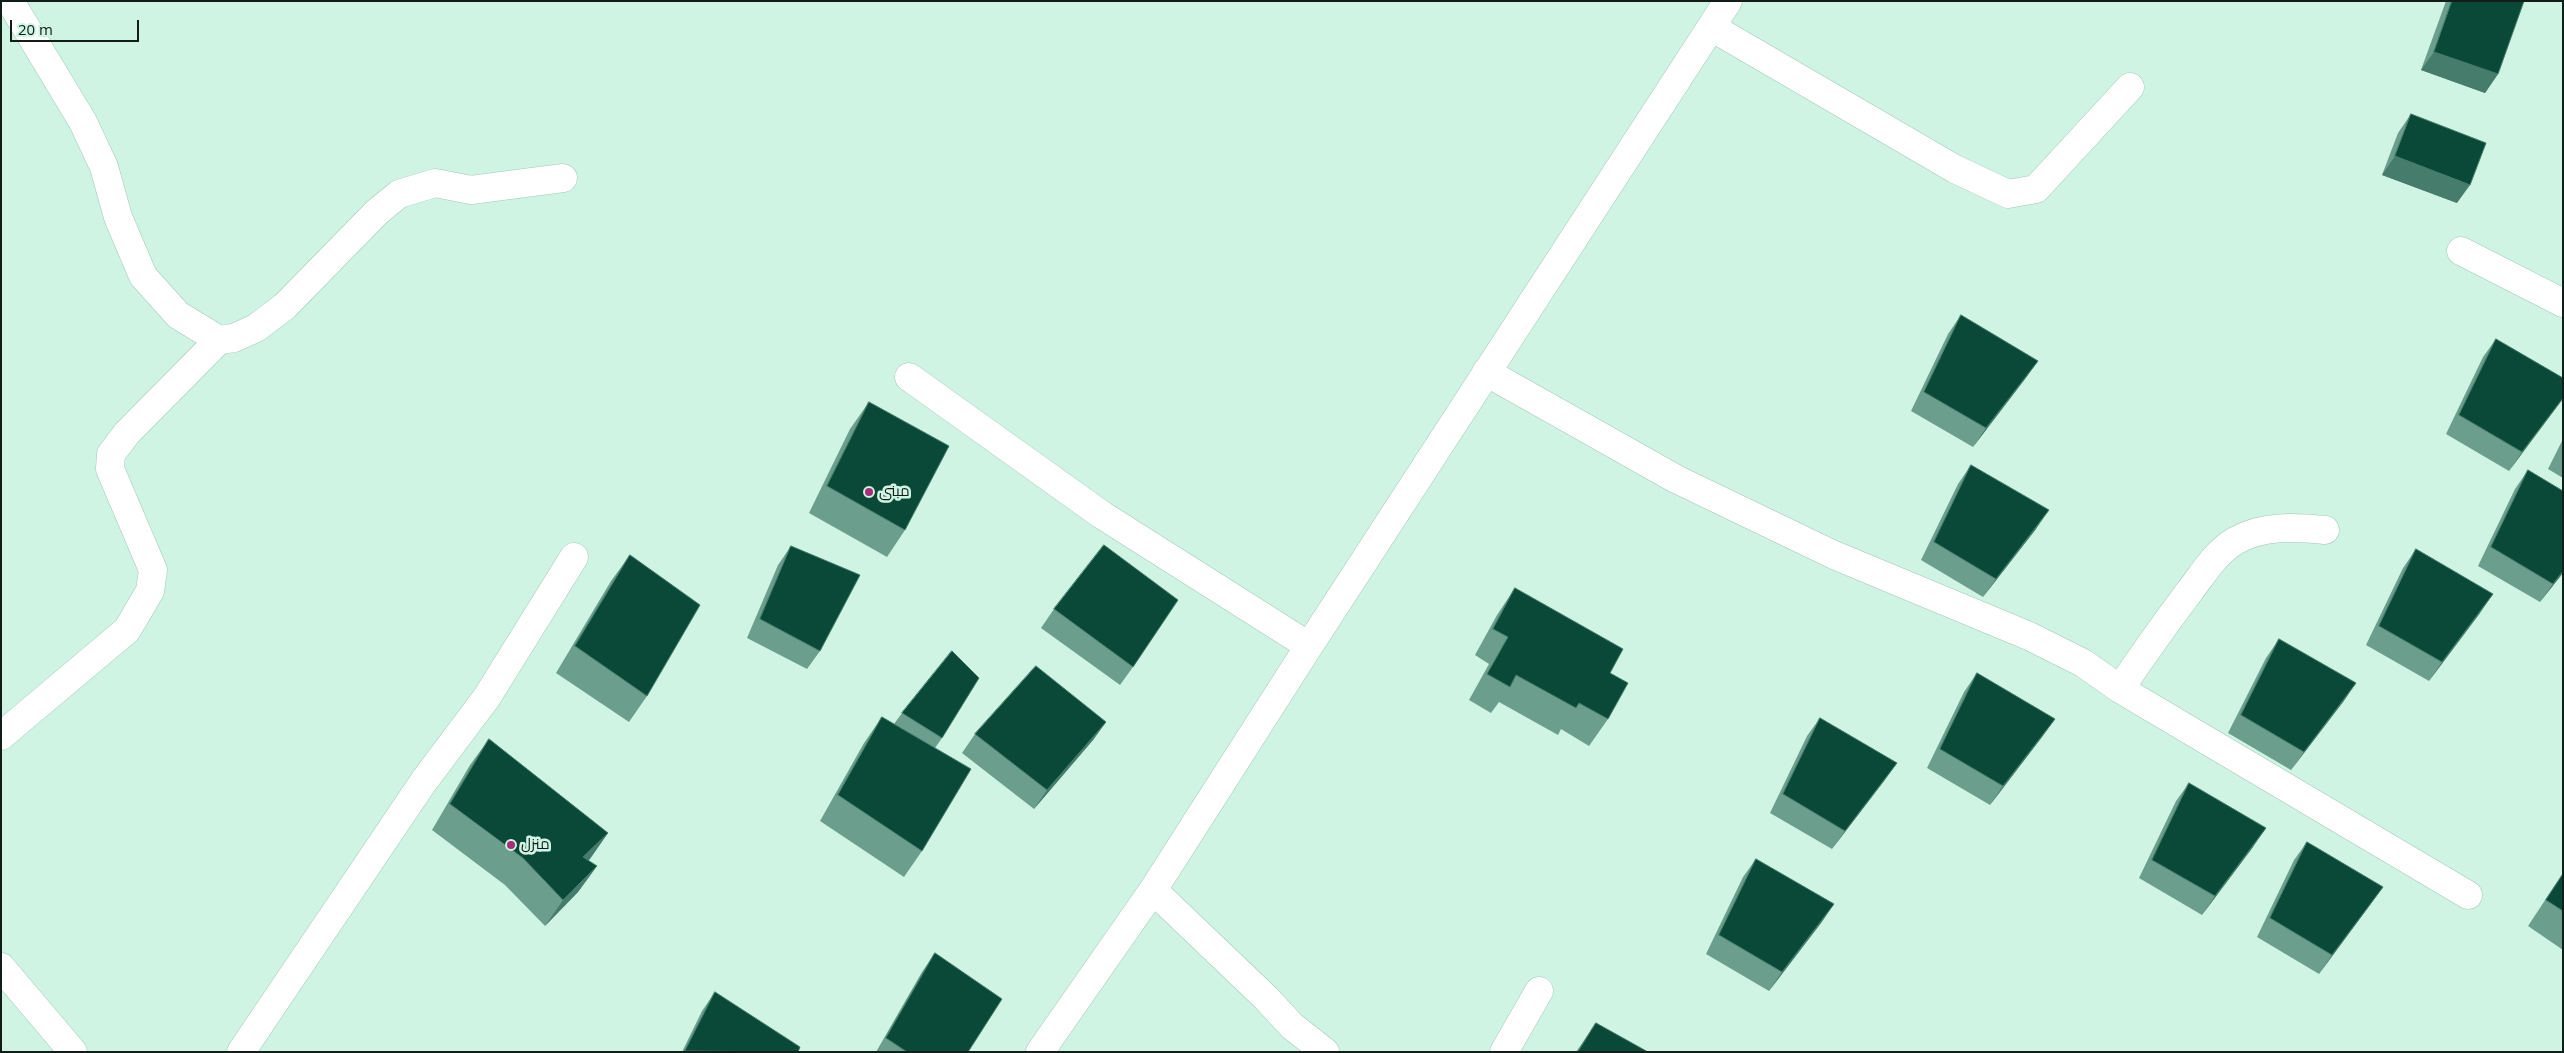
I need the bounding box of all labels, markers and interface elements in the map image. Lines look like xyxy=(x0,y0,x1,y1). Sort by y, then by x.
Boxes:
scale bar xyxy=(12,10,141,42)
text: 20 m xyxy=(18,19,53,39)
place label: مبنى xyxy=(879,483,910,501)
marker: مبنى xyxy=(863,486,875,498)
place label: منزل xyxy=(521,836,550,854)
marker: منزل xyxy=(505,839,517,851)

